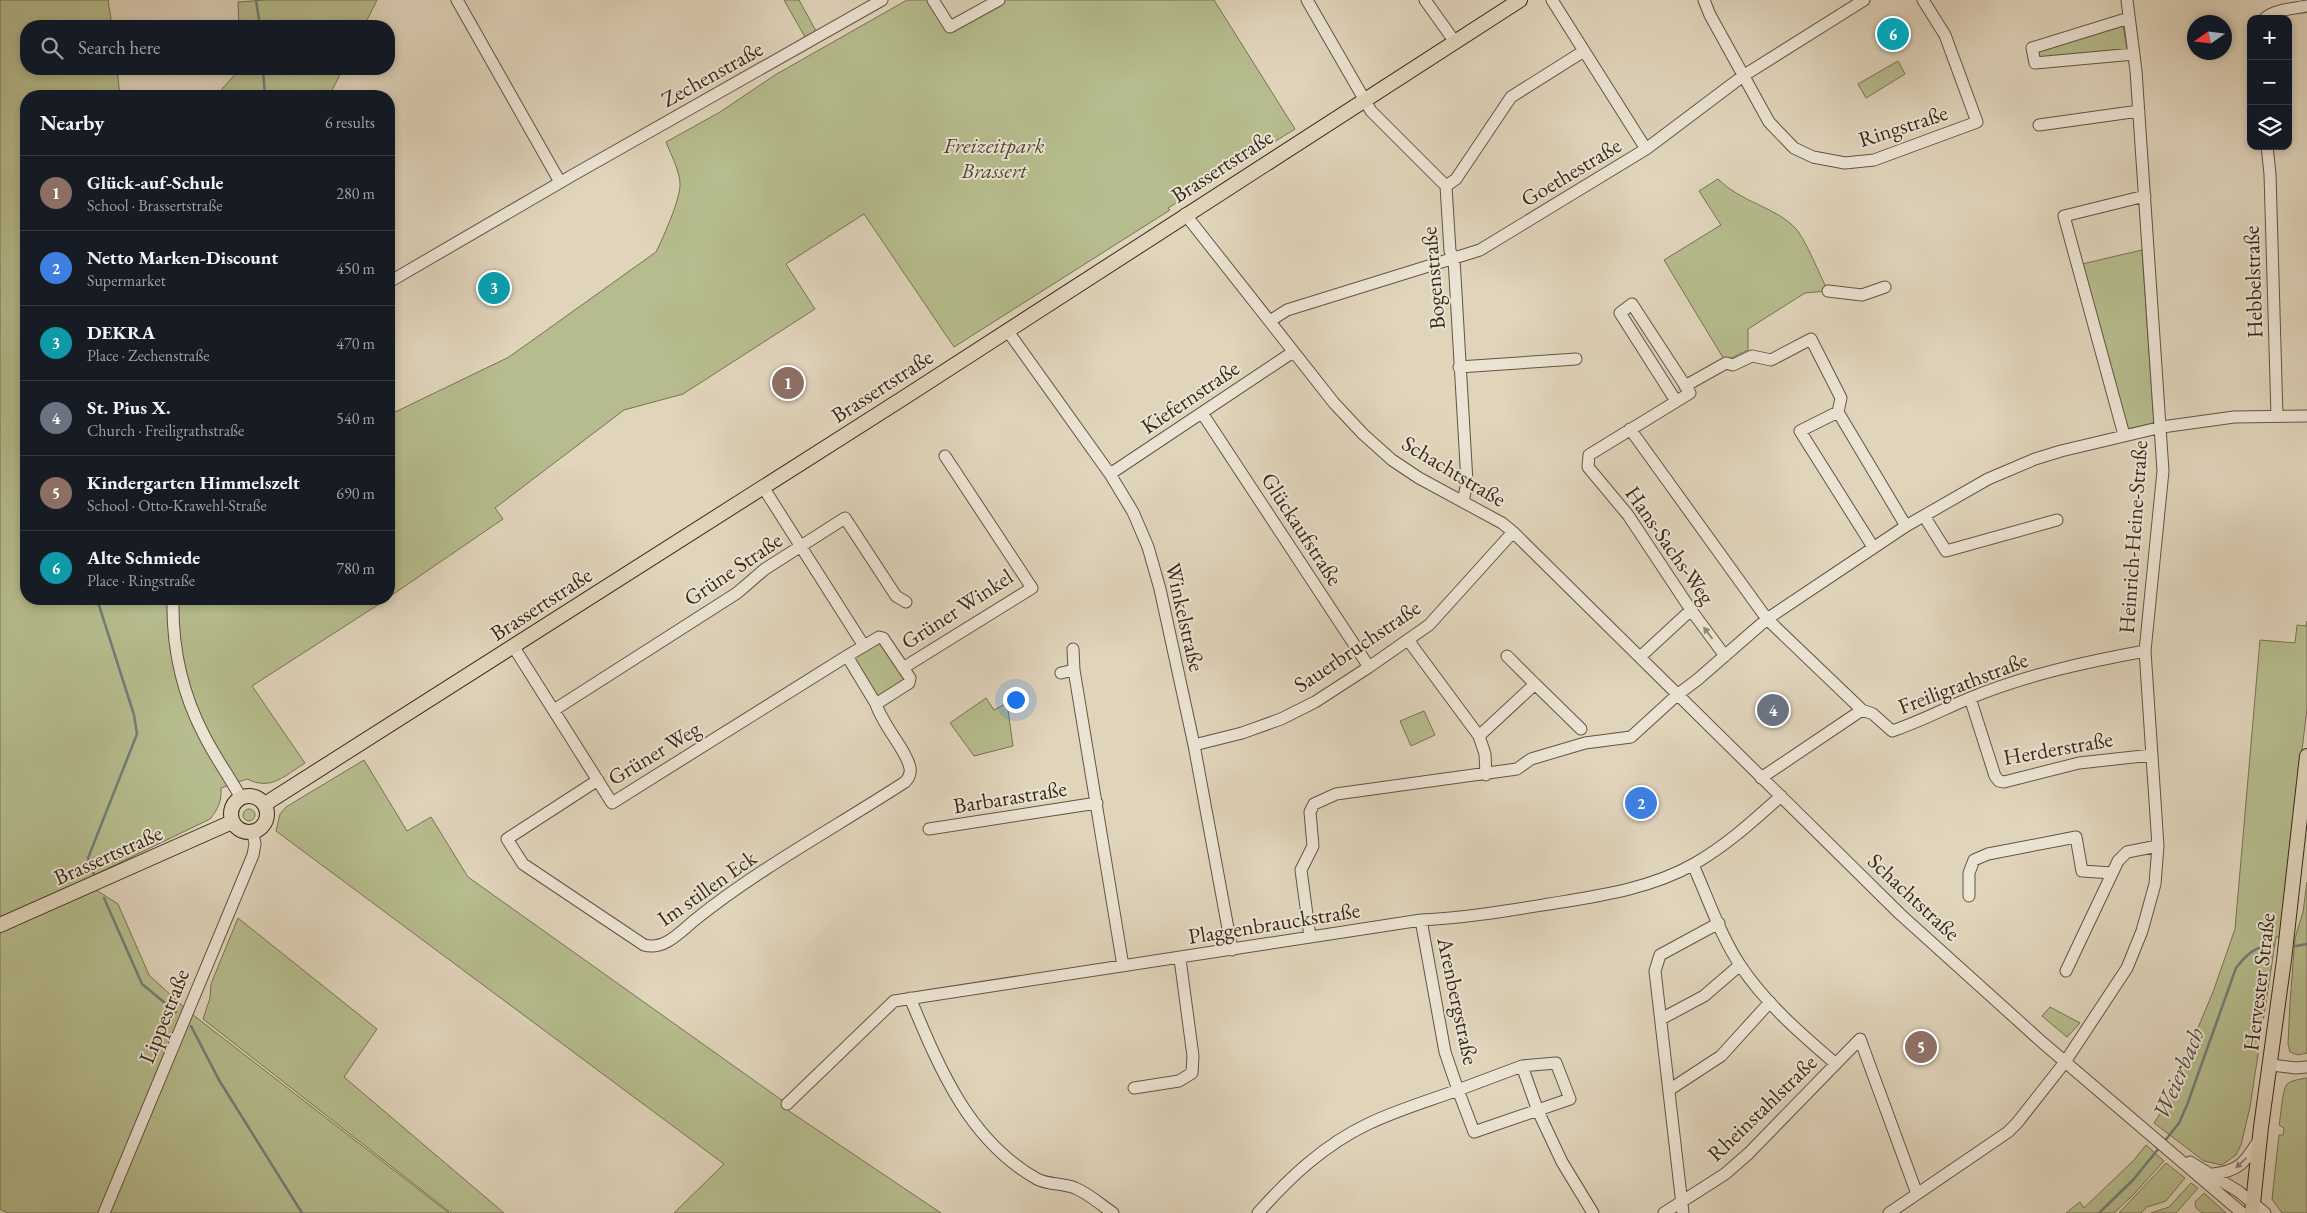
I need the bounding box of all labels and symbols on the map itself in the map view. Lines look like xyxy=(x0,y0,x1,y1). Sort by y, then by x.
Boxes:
pin: 6 xyxy=(1877,15,1909,53)
north arrow xyxy=(2187,15,2232,60)
street label: Zechenstraße xyxy=(656,34,768,114)
street label: Ringstraße xyxy=(1855,98,1952,154)
street label: Brassertstraße xyxy=(1165,122,1279,210)
street label: Goethestraße xyxy=(1515,130,1627,213)
park label: Freizeitpark Brassert xyxy=(943,131,1044,185)
street label: Bogenstraße xyxy=(1414,225,1452,331)
street label: Hebbelstraße xyxy=(2237,225,2269,339)
pin: 3 xyxy=(478,269,510,307)
street label: Brassertstraße xyxy=(825,342,939,430)
street label: Kiefernstraße xyxy=(1135,353,1245,441)
pin: 1 xyxy=(772,364,804,402)
street label: Schachtstraße xyxy=(1397,429,1512,514)
street label: Heinrich-Heine-Straße xyxy=(2112,439,2154,634)
street label: Glückaufstraße xyxy=(1255,467,1350,591)
street label: Hans-Sachs-Weg xyxy=(1618,480,1722,610)
street label: Grüne Straße xyxy=(678,525,788,612)
street label: Brassertstraße xyxy=(484,560,598,648)
street label: Winkelstraße xyxy=(1158,560,1212,675)
street label: Grüner Winkel xyxy=(895,562,1019,656)
street label: Sauerbruchstraße xyxy=(1288,593,1426,699)
one-way arrow xyxy=(1703,626,1713,640)
street label: Freiligrathstraße xyxy=(1894,645,2033,721)
your location xyxy=(1003,687,1029,713)
pin: 4 xyxy=(1757,691,1789,729)
street label: Grüner Weg xyxy=(602,714,706,792)
street label: Herderstraße xyxy=(2001,724,2115,772)
street label: Barbarastraße xyxy=(951,774,1069,820)
pin: 2 xyxy=(1625,784,1657,822)
street label: Brassertstraße xyxy=(49,818,167,892)
street label: Im stillen Eck xyxy=(652,843,763,933)
street label: Schachtstraße xyxy=(1862,847,1967,948)
street label: Plaggenbrauckstraße xyxy=(1186,895,1362,951)
street label: Hervester Straße xyxy=(2236,911,2282,1053)
street label: Arenbergstraße xyxy=(1430,934,1486,1068)
street label: Lippestraße xyxy=(132,964,196,1068)
water label: Weierbach xyxy=(2145,1022,2211,1123)
pin: 5 xyxy=(1905,1028,1937,1066)
street label: Rheinstahlstraße xyxy=(1701,1048,1823,1168)
one-way arrow xyxy=(2236,1157,2248,1169)

